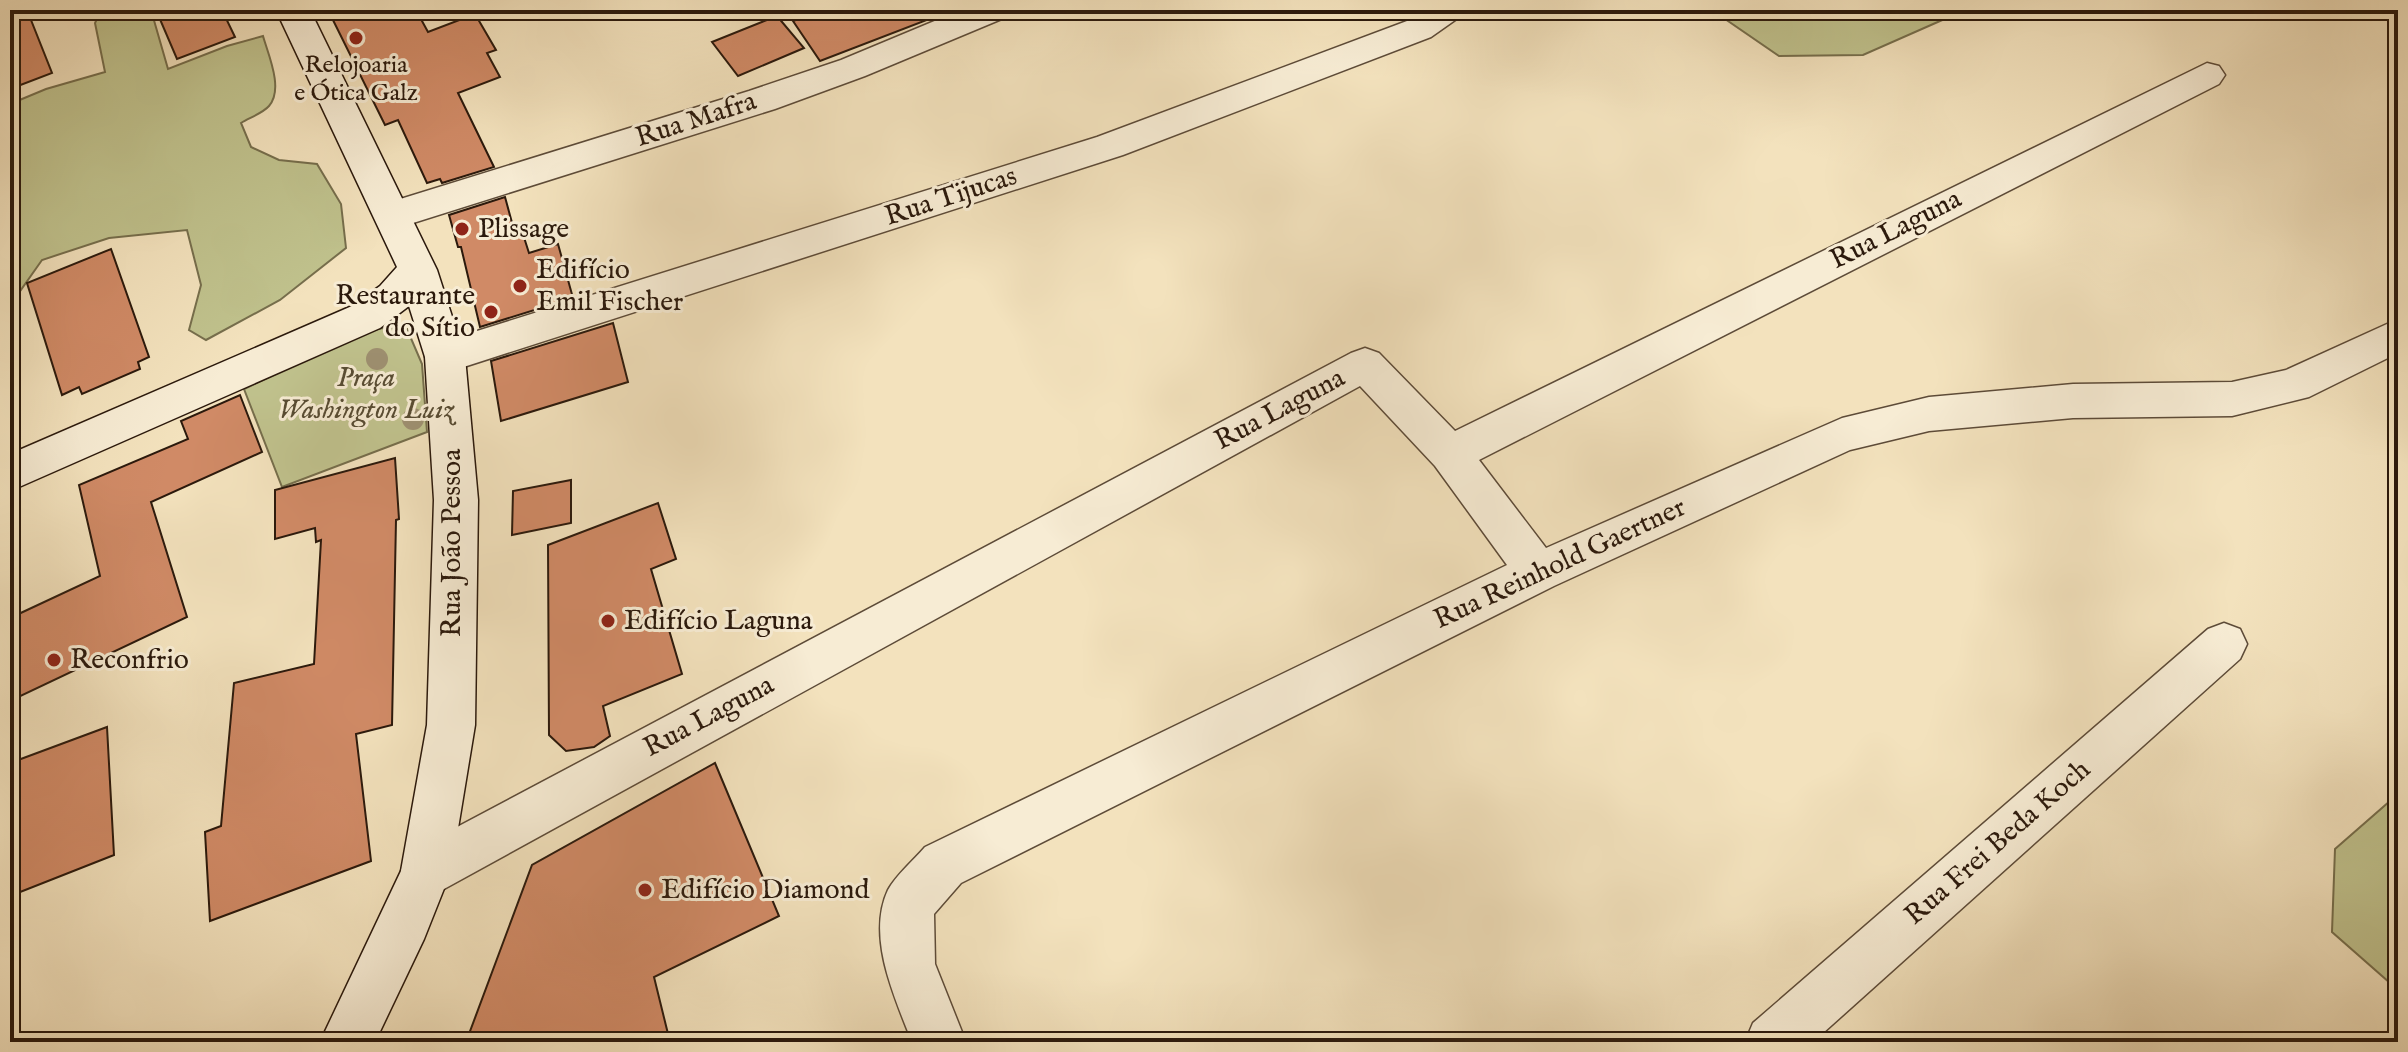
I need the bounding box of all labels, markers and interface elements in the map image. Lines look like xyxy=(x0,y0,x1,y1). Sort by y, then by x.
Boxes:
marker: Relojoaria e Ótica Galz xyxy=(347,29,365,47)
place label: Relojoaria e Ótica Galz xyxy=(294,50,418,109)
street label: Rua Mafra xyxy=(631,84,762,156)
street label: Rua Tijucas xyxy=(881,159,1021,235)
street label: Rua Laguna xyxy=(1825,182,1968,278)
place label: Plissage xyxy=(478,212,569,247)
marker: Plissage xyxy=(453,220,471,238)
place label: Edifício Emil Fischer xyxy=(536,253,683,320)
marker: Edifício Emil Fischer xyxy=(511,277,529,295)
place label: Restaurante do Sítio xyxy=(335,279,475,346)
marker: Restaurante do Sítio xyxy=(482,303,500,321)
park label: Praça Washington Luiz xyxy=(278,361,457,428)
street label: Rua Laguna xyxy=(1209,361,1352,459)
street label: Rua João Pessoa xyxy=(435,448,470,637)
street label: Rua Reinhold Gaertner xyxy=(1429,490,1691,638)
place label: Edifício Laguna xyxy=(624,604,814,639)
marker: Edifício Laguna xyxy=(599,612,617,630)
place label: Reconfrio xyxy=(70,643,189,678)
marker: Reconfrio xyxy=(45,651,63,669)
street label: Rua Laguna xyxy=(638,668,781,766)
street label: Rua Frei Beda Koch xyxy=(1898,753,2098,933)
place label: Edifício Diamond xyxy=(661,873,869,908)
marker: Edifício Diamond xyxy=(636,881,654,899)

